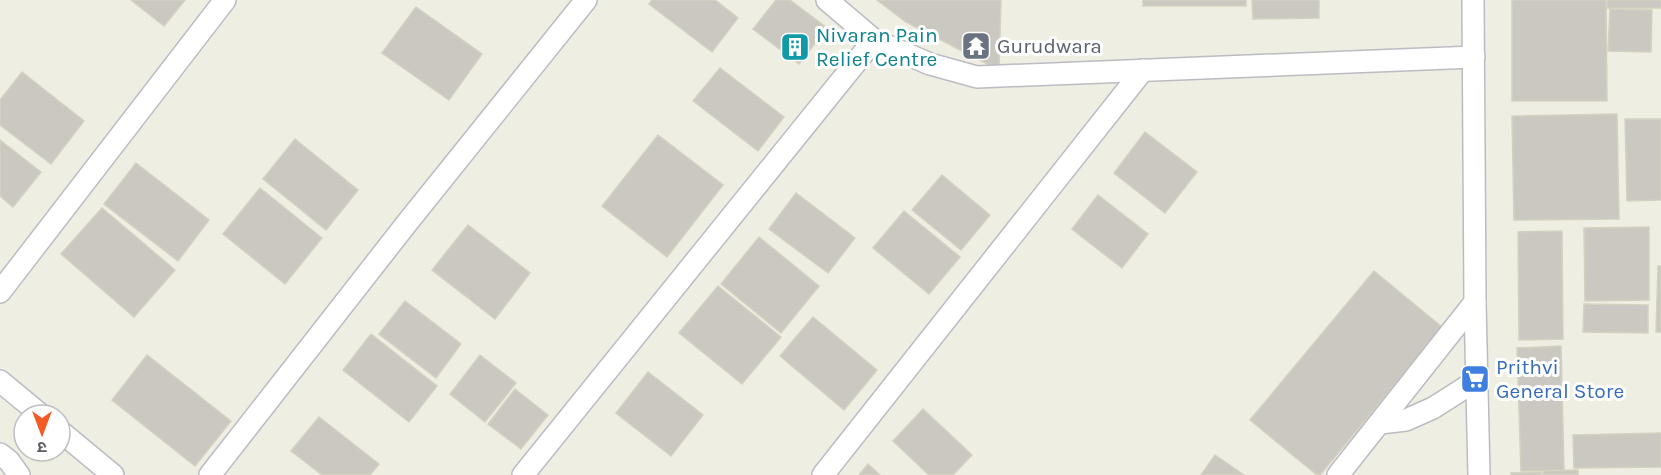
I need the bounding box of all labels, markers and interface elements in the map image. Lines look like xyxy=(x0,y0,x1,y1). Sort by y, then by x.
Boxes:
place label: Nivaran Pain Relief Centre xyxy=(816,23,938,71)
temple icon: Gurudwara xyxy=(960,30,992,62)
building icon: Nivaran Pain Relief Centre xyxy=(779,31,811,63)
place label: Gurudwara xyxy=(997,34,1102,58)
place label: Prithvi General Store xyxy=(1496,355,1624,403)
supermarket icon: Prithvi General Store xyxy=(1459,363,1491,395)
north arrow xyxy=(12,403,72,463)
text: उ xyxy=(37,438,47,457)

